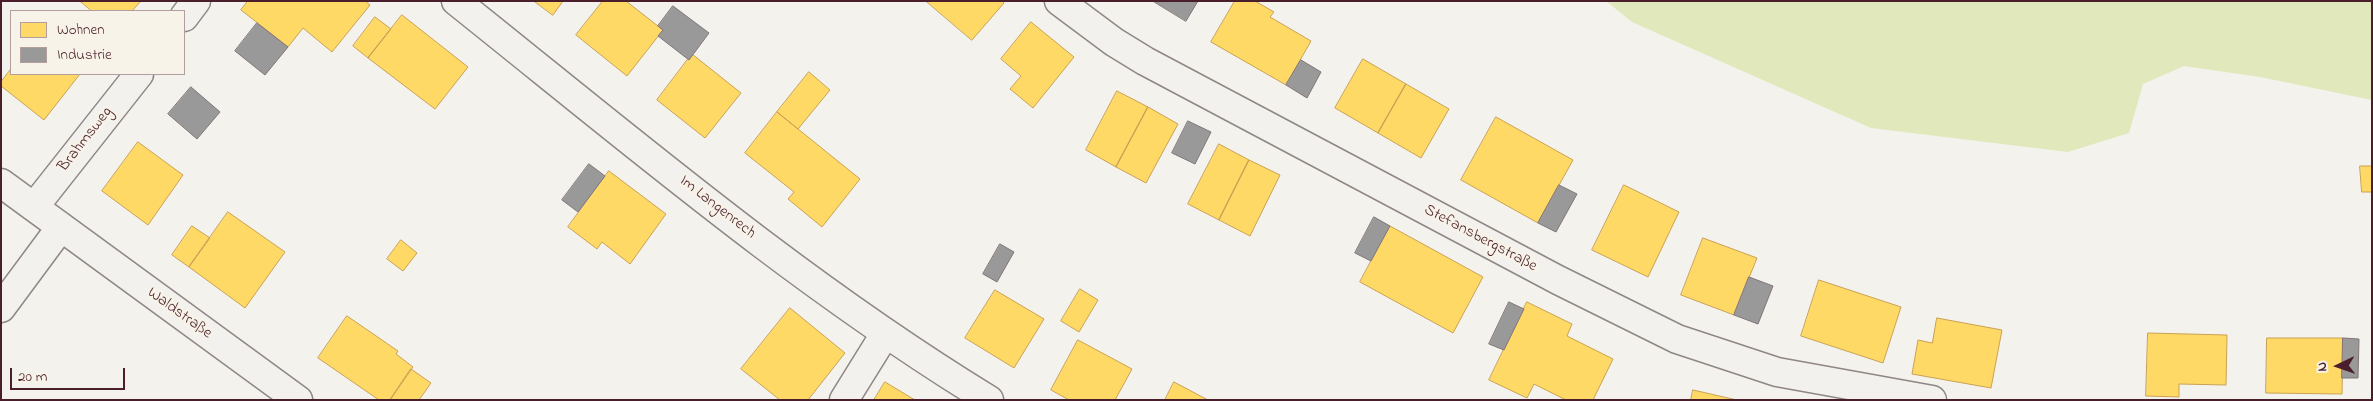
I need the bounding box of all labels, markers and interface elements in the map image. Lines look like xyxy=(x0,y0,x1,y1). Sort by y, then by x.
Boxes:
legend xyxy=(10,10,185,75)
text: Wohnen xyxy=(57,19,105,41)
text: Industrie xyxy=(57,44,112,66)
street label: Brahmsweg xyxy=(55,104,117,176)
street label: Im Langenrech xyxy=(675,172,759,244)
street label: Stefansbergstraße xyxy=(1420,201,1540,277)
street label: Waldstraße xyxy=(143,284,215,344)
north arrow xyxy=(2313,341,2363,391)
scale bar xyxy=(12,358,128,390)
text: N xyxy=(2312,362,2333,372)
text: 20 m xyxy=(18,366,47,388)

